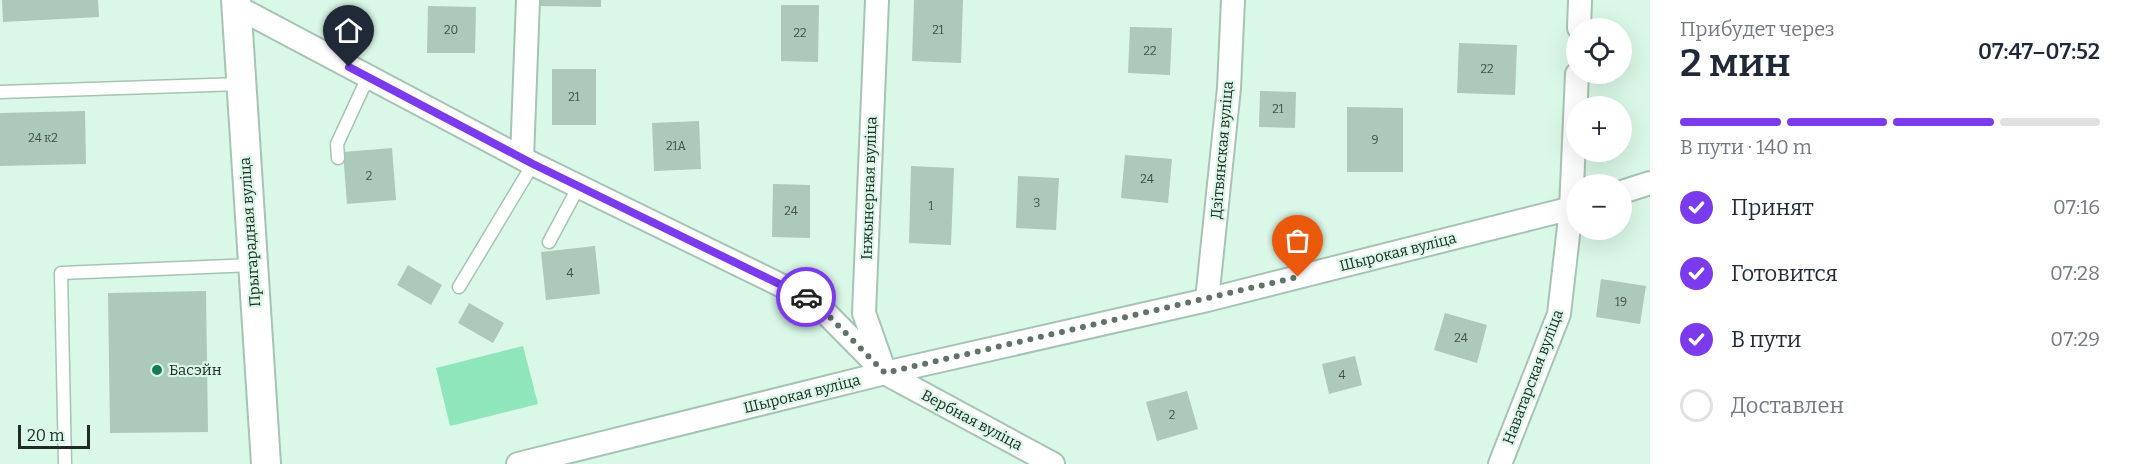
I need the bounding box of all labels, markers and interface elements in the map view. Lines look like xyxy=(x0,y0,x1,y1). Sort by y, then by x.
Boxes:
pin xyxy=(323,5,374,67)
icon: home xyxy=(332,14,365,47)
text: Прибудет через xyxy=(1680,17,1835,41)
map controls xyxy=(1566,18,1632,240)
button: locate xyxy=(1566,18,1632,84)
house number: 20 xyxy=(444,23,458,37)
house number: 21 xyxy=(932,23,944,37)
house number: 22 xyxy=(793,26,807,40)
text: 07:47–07:52 xyxy=(1978,38,2100,65)
text: 2 мин xyxy=(1680,40,1791,86)
house number: 22 xyxy=(1143,44,1157,58)
house number: 22 xyxy=(1480,62,1494,76)
street label: Дзітвянская вуліца xyxy=(1207,80,1237,220)
house number: 21 xyxy=(568,90,580,104)
button: + xyxy=(1566,96,1632,162)
house number: 21 xyxy=(1272,102,1284,116)
street label: Інжынерная вуліца xyxy=(858,116,880,260)
house number: 24 к2 xyxy=(28,131,58,145)
house number: 9 xyxy=(1371,133,1379,147)
text: В пути · 140 m xyxy=(1680,135,1812,159)
house number: 21А xyxy=(666,139,686,153)
street label: Прыгарадная вуліца xyxy=(236,156,264,308)
house number: 2 xyxy=(366,169,372,183)
house number: 24 xyxy=(1140,172,1154,186)
button: − xyxy=(1566,174,1632,240)
icon: check xyxy=(1680,191,1713,224)
text: Принят xyxy=(1731,194,1814,221)
text: 07:16 xyxy=(2053,195,2100,219)
house number: 3 xyxy=(1034,196,1041,210)
house number: 1 xyxy=(929,199,934,213)
house number: 24 xyxy=(784,204,798,218)
pin xyxy=(1272,215,1323,277)
icon: bag xyxy=(1281,224,1314,257)
street label: Шырокая вуліца xyxy=(1338,229,1458,275)
icon: check xyxy=(1680,257,1713,290)
text: Готовится xyxy=(1731,260,1838,287)
text: 07:28 xyxy=(2050,261,2100,285)
house number: 4 xyxy=(566,266,574,280)
courier xyxy=(776,267,836,327)
icon: car xyxy=(790,281,823,314)
house number: 19 xyxy=(1615,295,1627,309)
street label: Наватарская вуліца xyxy=(1499,307,1567,447)
icon: check xyxy=(1680,323,1713,356)
text: В пути xyxy=(1731,326,1801,353)
text: 07:29 xyxy=(2050,327,2100,351)
house number: 24 xyxy=(1454,331,1468,345)
place label: Басэйн xyxy=(169,361,222,379)
marker: Басэйн xyxy=(150,363,164,377)
house number: 4 xyxy=(1338,368,1346,382)
street label: Шырокая вуліца xyxy=(742,371,862,417)
street label: Вербная вуліца xyxy=(918,386,1026,454)
text: Доставлен xyxy=(1731,392,1844,419)
house number: 2 xyxy=(1169,408,1175,422)
scale bar xyxy=(18,422,90,450)
text: 20 m xyxy=(27,426,64,445)

